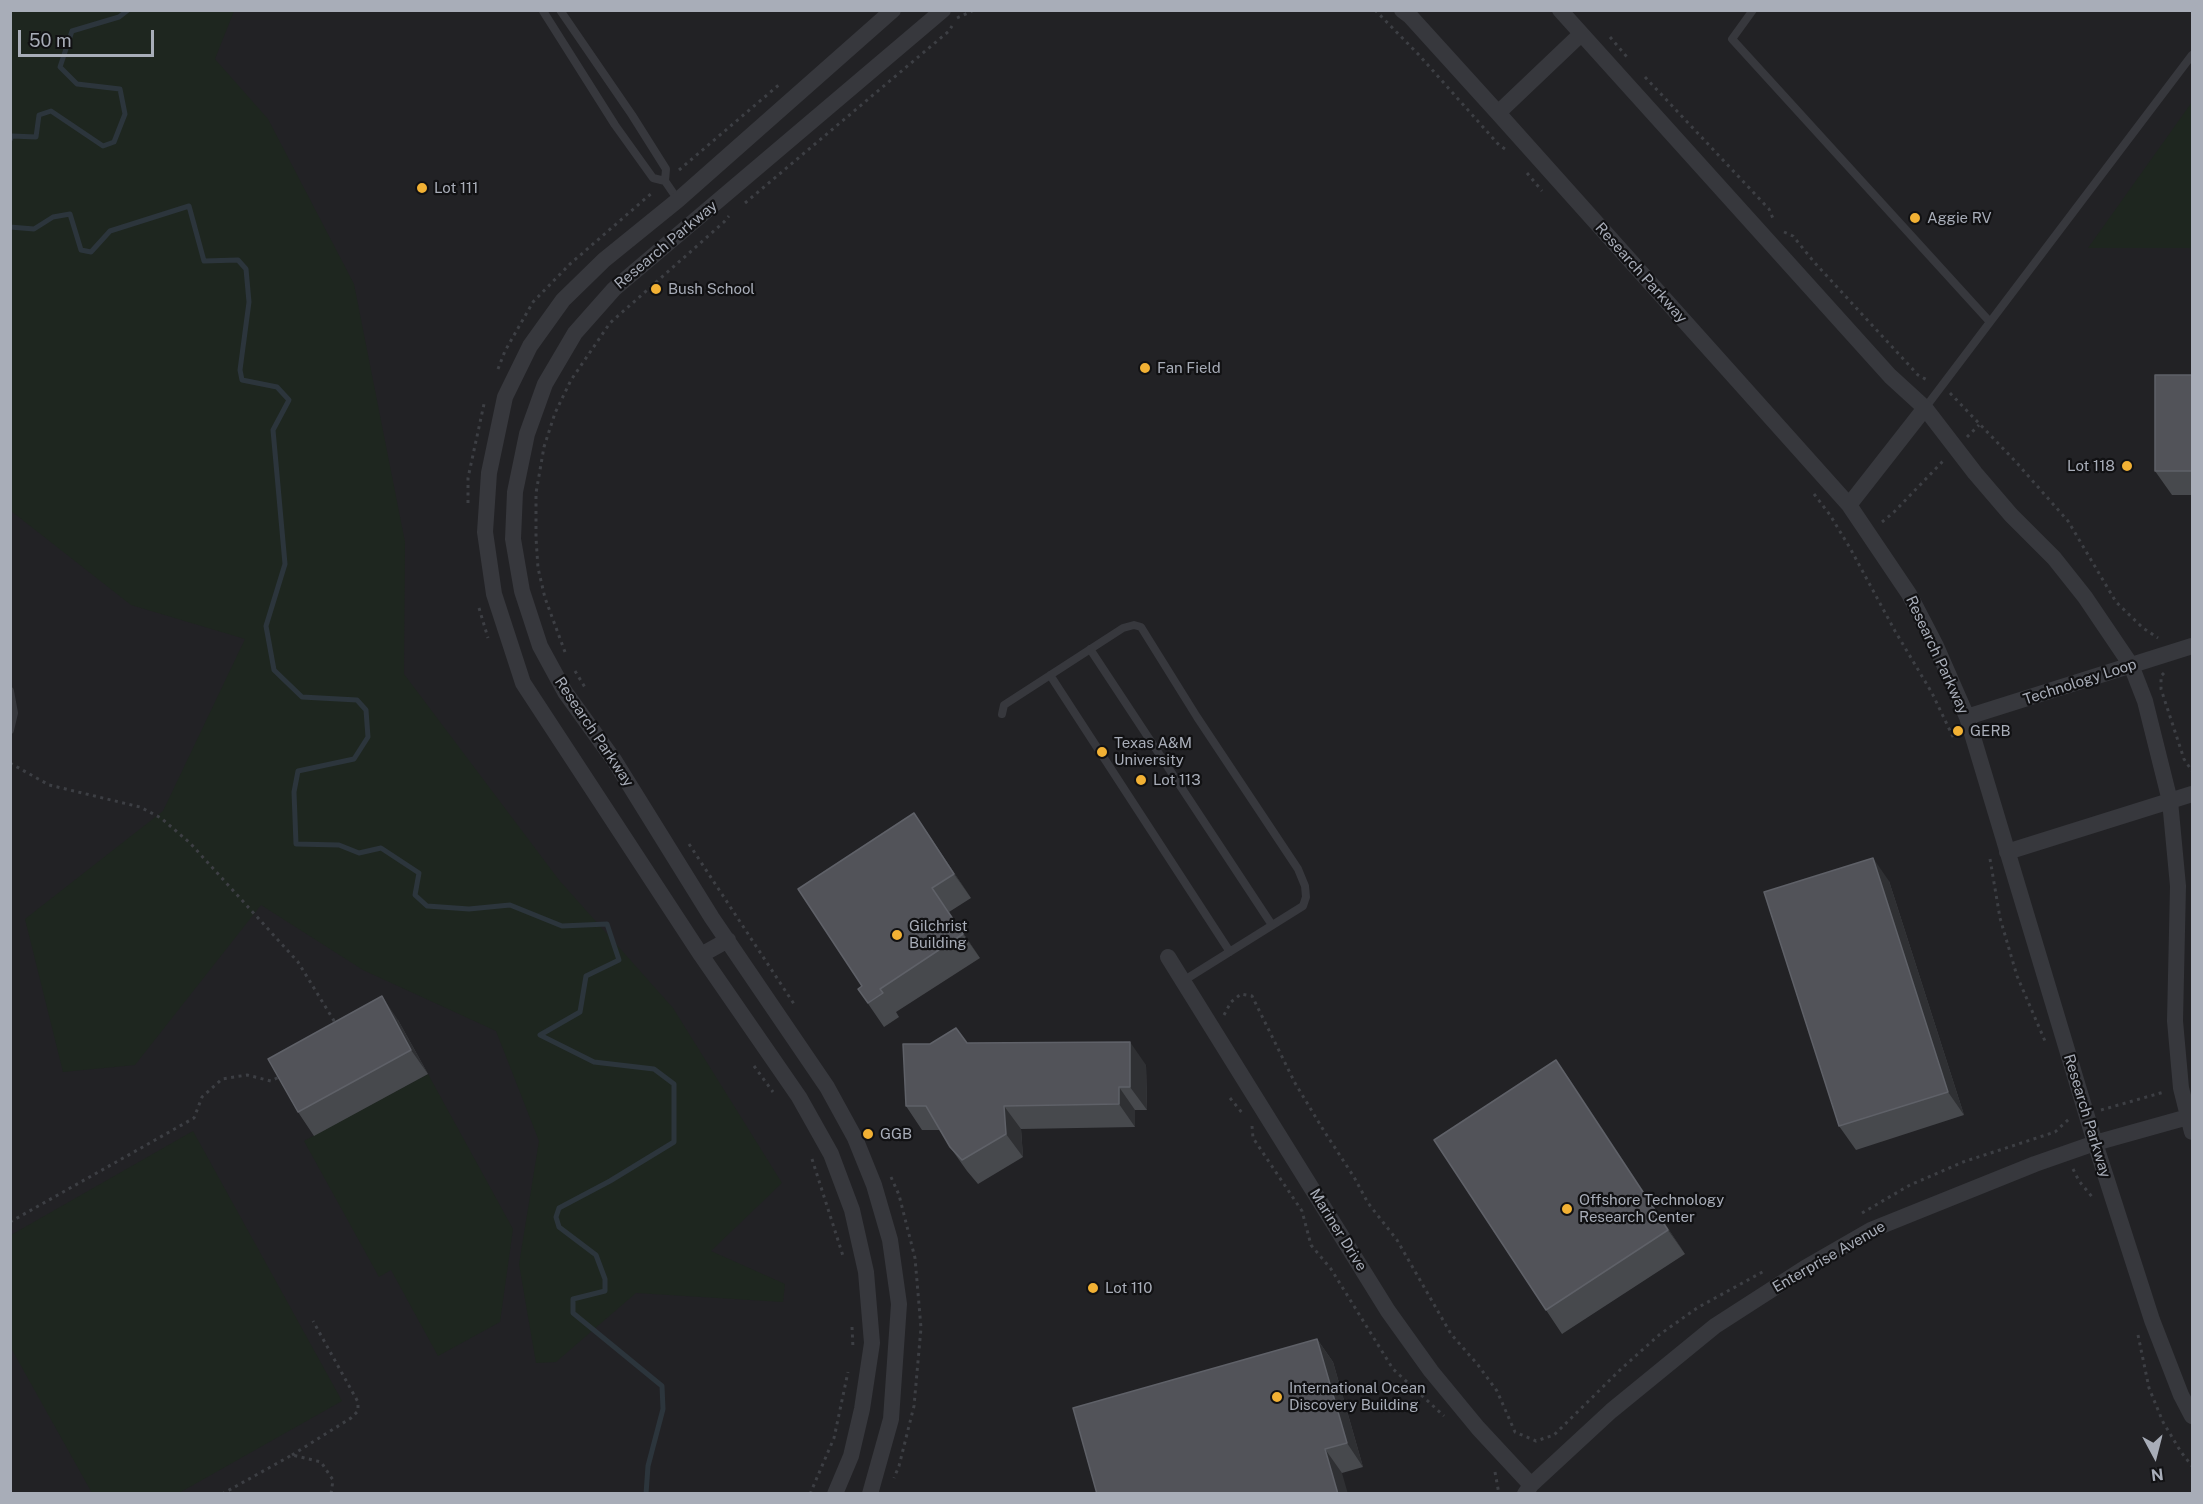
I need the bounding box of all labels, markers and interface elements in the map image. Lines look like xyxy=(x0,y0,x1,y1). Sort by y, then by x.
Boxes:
scale bar xyxy=(21,18,158,56)
text: 50 m xyxy=(29,30,72,51)
place label: Lot 111 xyxy=(434,179,478,197)
marker: Lot 111 xyxy=(415,181,429,195)
street label: Research Parkway xyxy=(611,197,721,293)
place label: Aggie RV xyxy=(1927,209,1992,227)
marker: Aggie RV xyxy=(1908,211,1922,225)
street label: Research Parkway xyxy=(1591,219,1691,327)
place label: Bush School xyxy=(668,280,755,298)
marker: Bush School xyxy=(649,282,663,296)
place label: Fan Field xyxy=(1157,359,1221,377)
marker: Fan Field xyxy=(1138,361,1152,375)
place label: Lot 118 xyxy=(2067,457,2115,475)
marker: Lot 118 xyxy=(2120,459,2134,473)
street label: Research Parkway xyxy=(1902,593,1972,717)
street label: Technology Loop xyxy=(2021,655,2139,709)
street label: Research Parkway xyxy=(551,674,637,790)
place label: GERB xyxy=(1970,722,2011,740)
marker: GERB xyxy=(1951,724,1965,738)
place label: Texas A&M University xyxy=(1114,734,1192,769)
marker: Texas A&M University xyxy=(1095,745,1109,759)
place label: Lot 113 xyxy=(1153,771,1201,789)
marker: Lot 113 xyxy=(1134,773,1148,787)
place label: Gilchrist Building xyxy=(909,917,968,952)
marker: Gilchrist Building xyxy=(890,928,904,942)
street label: Research Parkway xyxy=(2060,1052,2114,1180)
place label: GGB xyxy=(880,1125,912,1143)
marker: GGB xyxy=(861,1127,875,1141)
street label: Mariner Drive xyxy=(1306,1185,1370,1275)
place label: Offshore Technology Research Center xyxy=(1579,1191,1724,1226)
marker: Offshore Technology Research Center xyxy=(1560,1202,1574,1216)
street label: Enterprise Avenue xyxy=(1769,1217,1889,1297)
place label: Lot 110 xyxy=(1105,1279,1152,1297)
marker: Lot 110 xyxy=(1086,1281,1100,1295)
place label: International Ocean Discovery Building xyxy=(1289,1379,1426,1414)
marker: International Ocean Discovery Building xyxy=(1270,1390,1284,1404)
north arrow xyxy=(2125,1426,2185,1486)
text: N xyxy=(2150,1464,2165,1485)

